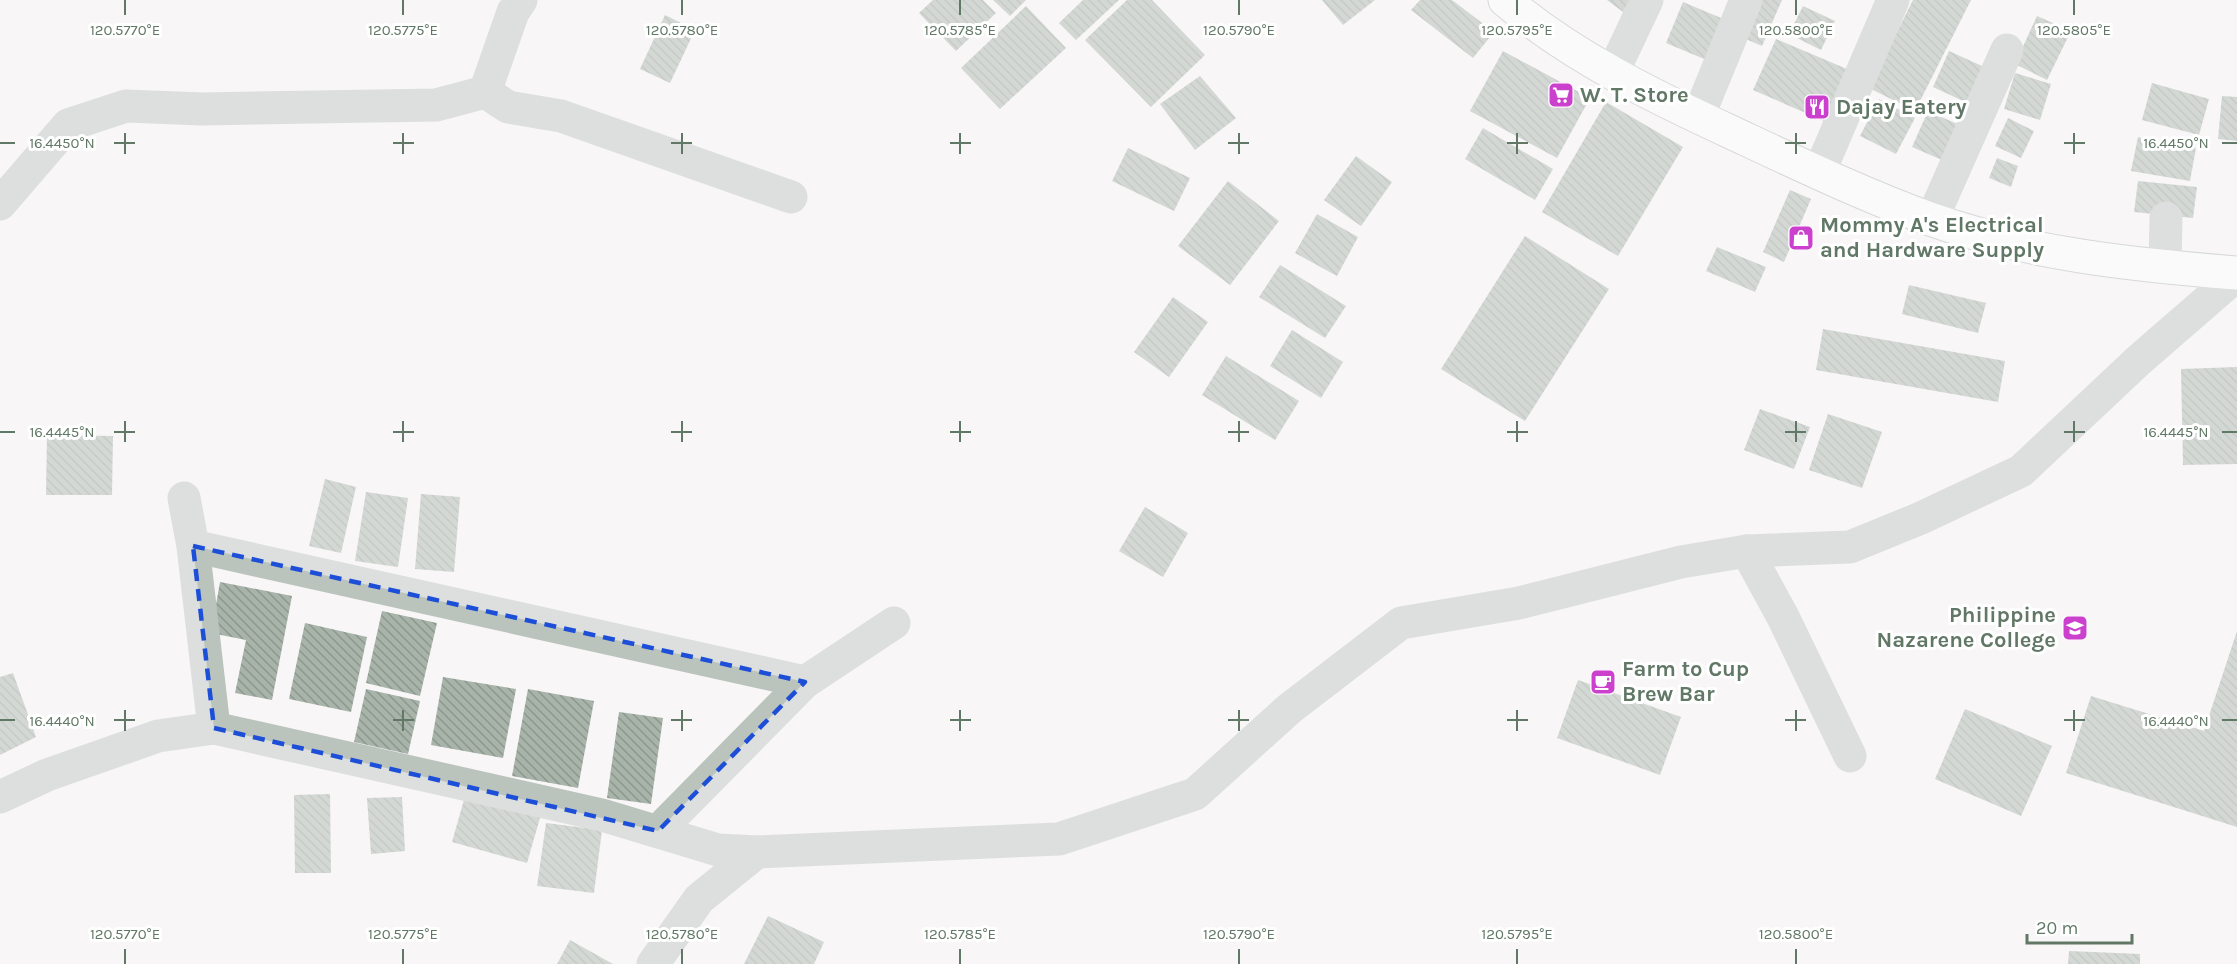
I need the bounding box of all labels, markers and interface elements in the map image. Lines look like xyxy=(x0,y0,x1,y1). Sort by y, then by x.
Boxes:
text: 120.5770°E xyxy=(90,21,160,39)
text: 120.5775°E xyxy=(368,21,438,39)
text: 120.5780°E xyxy=(646,21,718,39)
text: 120.5785°E xyxy=(924,21,996,39)
text: 120.5790°E xyxy=(1203,21,1275,39)
text: 120.5795°E xyxy=(1481,21,1553,39)
text: 120.5800°E xyxy=(1759,21,1833,39)
text: 120.5805°E xyxy=(2037,21,2111,39)
supermarket icon: W. T. Store xyxy=(1546,80,1576,110)
place label: W. T. Store xyxy=(1580,82,1689,108)
restaurant icon: Dajay Eatery xyxy=(1802,92,1832,122)
place label: Dajay Eatery xyxy=(1836,94,1967,120)
text: 16.4450°N xyxy=(29,134,95,152)
text: 16.4450°N xyxy=(2143,134,2209,152)
place label: Mommy A's Electrical and Hardware Supply xyxy=(1820,212,2044,263)
shop icon: Mommy A's Electrical and Hardware Supply xyxy=(1786,223,1816,253)
text: 16.4445°N xyxy=(29,423,95,441)
text: 16.4445°N xyxy=(2143,423,2209,441)
place label: Philippine Nazarene College xyxy=(1876,602,2056,653)
school or university icon: Philippine Nazarene College xyxy=(2060,613,2090,643)
place label: Farm to Cup Brew Bar xyxy=(1622,656,1749,707)
cafe icon: Farm to Cup Brew Bar xyxy=(1588,667,1618,697)
text: 16.4440°N xyxy=(29,712,95,730)
text: 16.4440°N xyxy=(2143,712,2209,730)
scale bar xyxy=(2027,907,2132,945)
text: 20 m xyxy=(2036,917,2078,939)
text: 120.5770°E xyxy=(90,925,160,943)
text: 120.5775°E xyxy=(368,925,438,943)
text: 120.5780°E xyxy=(646,925,718,943)
text: 120.5785°E xyxy=(924,925,996,943)
text: 120.5790°E xyxy=(1203,925,1275,943)
text: 120.5795°E xyxy=(1481,925,1553,943)
text: 120.5800°E xyxy=(1759,925,1833,943)

